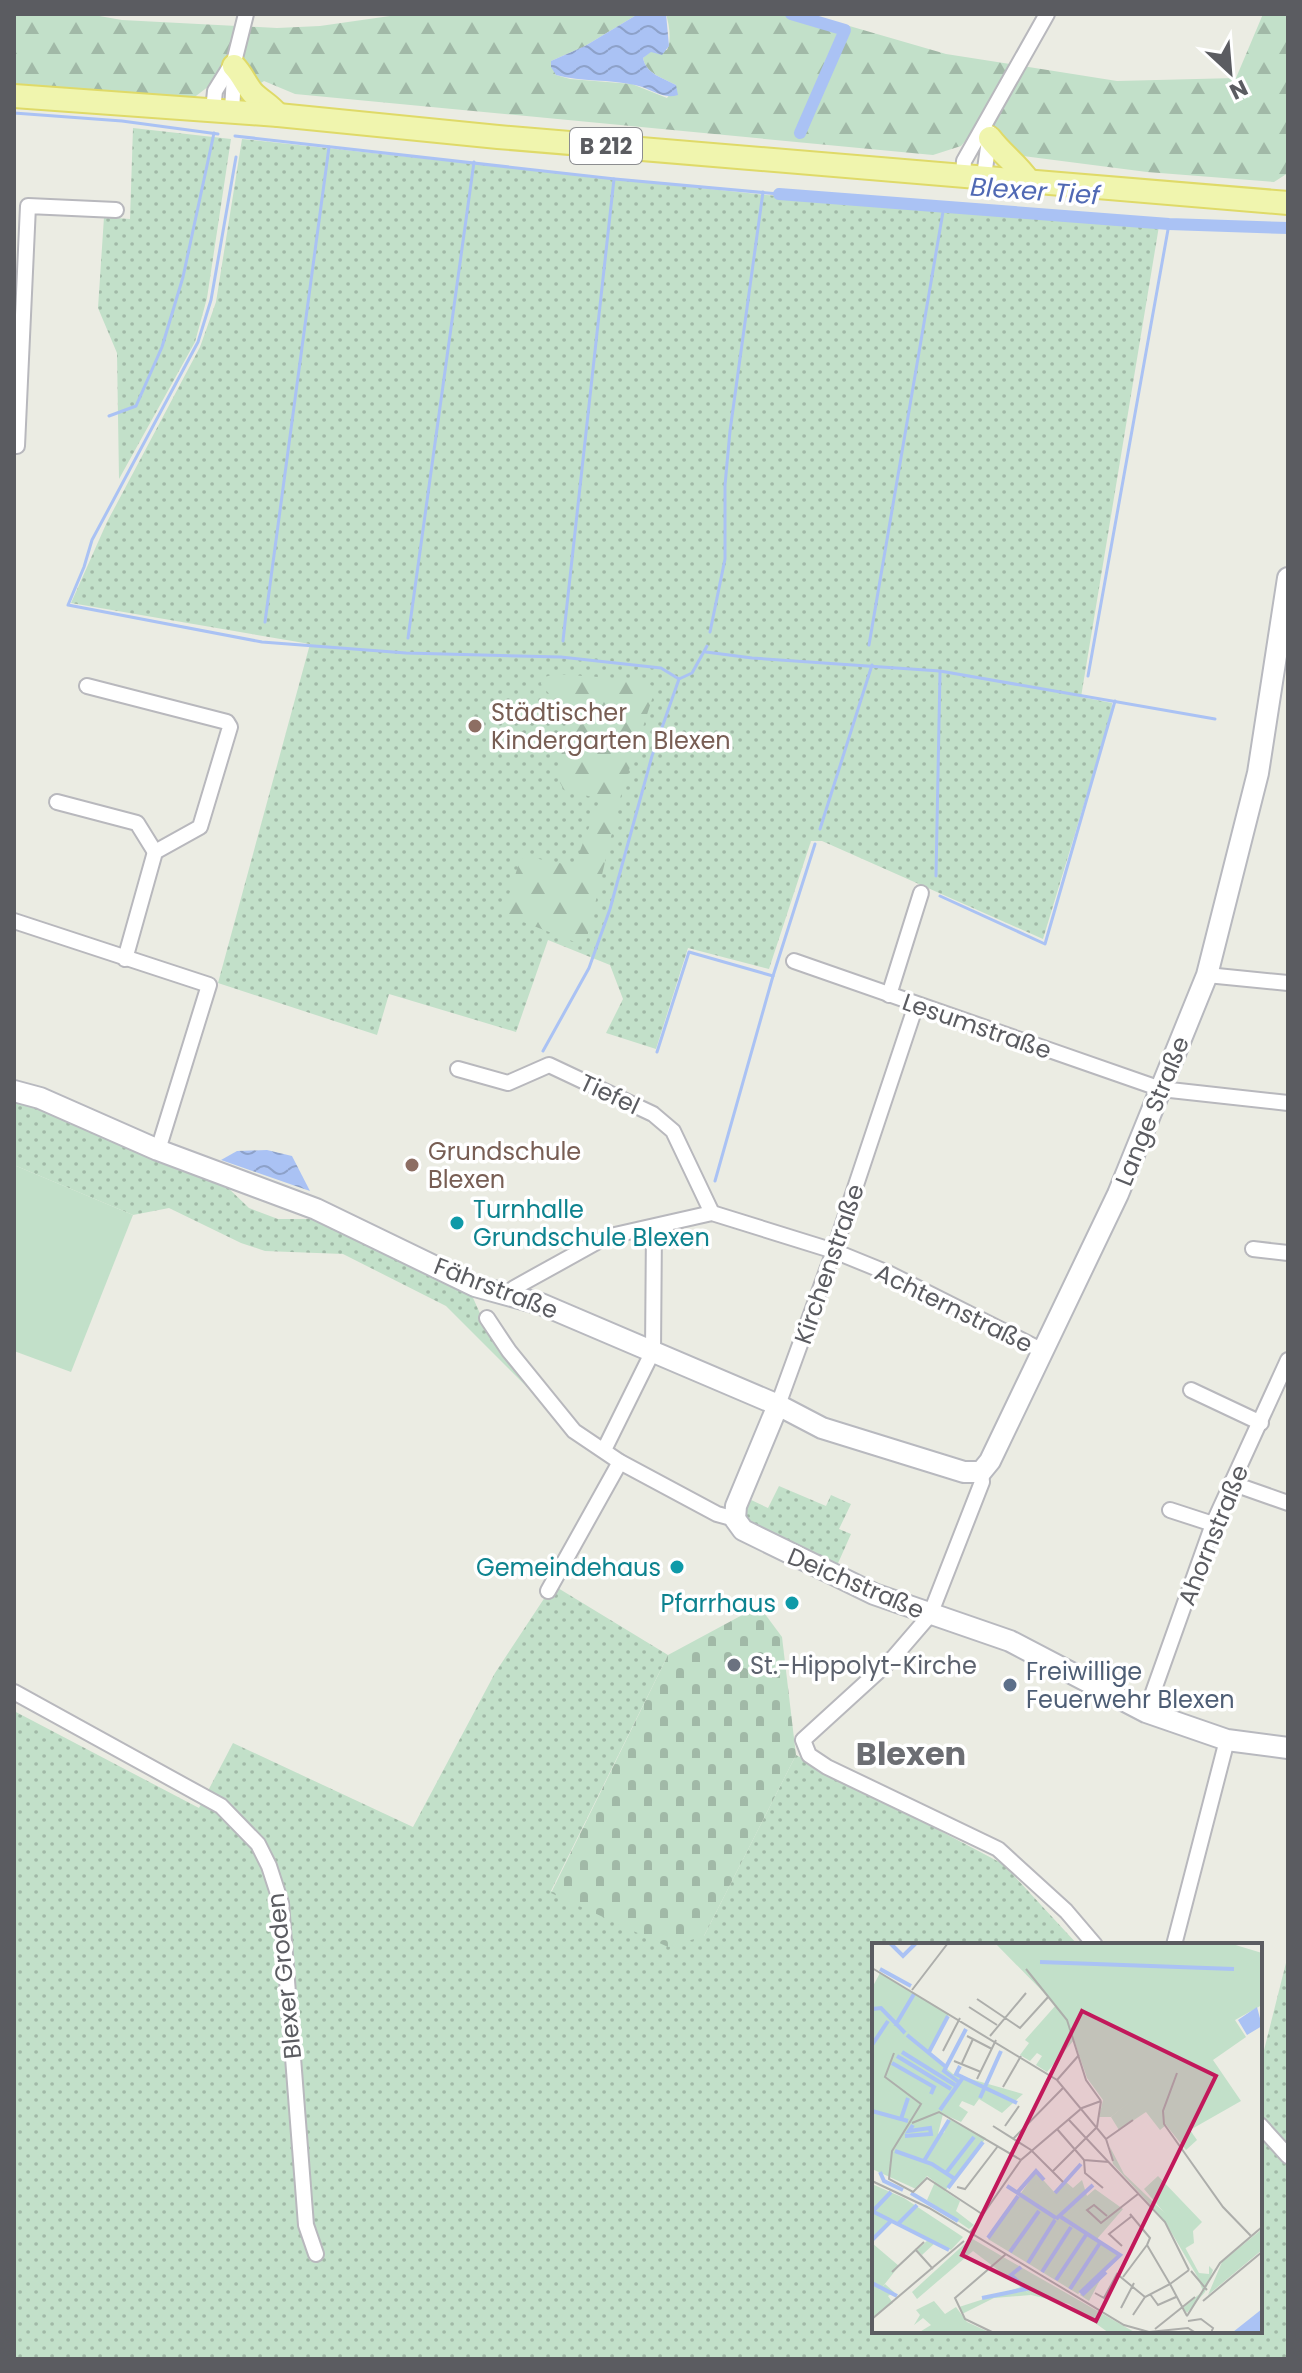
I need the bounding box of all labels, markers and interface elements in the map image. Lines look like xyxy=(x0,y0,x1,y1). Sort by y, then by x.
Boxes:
north arrow xyxy=(1190,32,1270,112)
text: N xyxy=(1224,72,1253,107)
road number: B 212 xyxy=(570,128,642,164)
water label: Blexer Tief xyxy=(969,169,1102,214)
place label: Städtischer Kindergarten Blexen xyxy=(491,696,731,757)
marker: Städtischer Kindergarten Blexen xyxy=(466,717,484,735)
street label: Lesumstraße xyxy=(898,985,1056,1067)
street label: Lange Straße xyxy=(1107,1031,1197,1191)
street label: Tiefel xyxy=(575,1066,645,1122)
place label: Grundschule Blexen xyxy=(428,1135,581,1196)
marker: Grundschule Blexen xyxy=(403,1156,421,1174)
street label: Kirchenstraße xyxy=(786,1180,872,1348)
place label: Turnhalle Grundschule Blexen xyxy=(473,1193,710,1254)
marker: Turnhalle Grundschule Blexen xyxy=(448,1214,466,1232)
street label: Fährstraße xyxy=(429,1249,563,1327)
street label: Achternstraße xyxy=(870,1256,1038,1360)
street label: Ahornstraße xyxy=(1170,1460,1256,1610)
street label: Deichstraße xyxy=(783,1539,929,1627)
place label: Gemeindehaus xyxy=(476,1551,661,1584)
marker: Gemeindehaus xyxy=(668,1558,686,1576)
place label: Pfarrhaus xyxy=(661,1587,776,1620)
marker: Pfarrhaus xyxy=(783,1594,801,1612)
place label: St.-Hippolyt-Kirche xyxy=(750,1649,977,1682)
place label: Freiwillige Feuerwehr Blexen xyxy=(1026,1655,1235,1716)
marker: St.-Hippolyt-Kirche xyxy=(725,1656,743,1674)
marker: Freiwillige Feuerwehr Blexen xyxy=(1001,1676,1019,1694)
district label: Blexen xyxy=(856,1731,966,1776)
street label: Blexer Groden xyxy=(259,1891,309,2061)
inset map xyxy=(872,1943,1262,2333)

